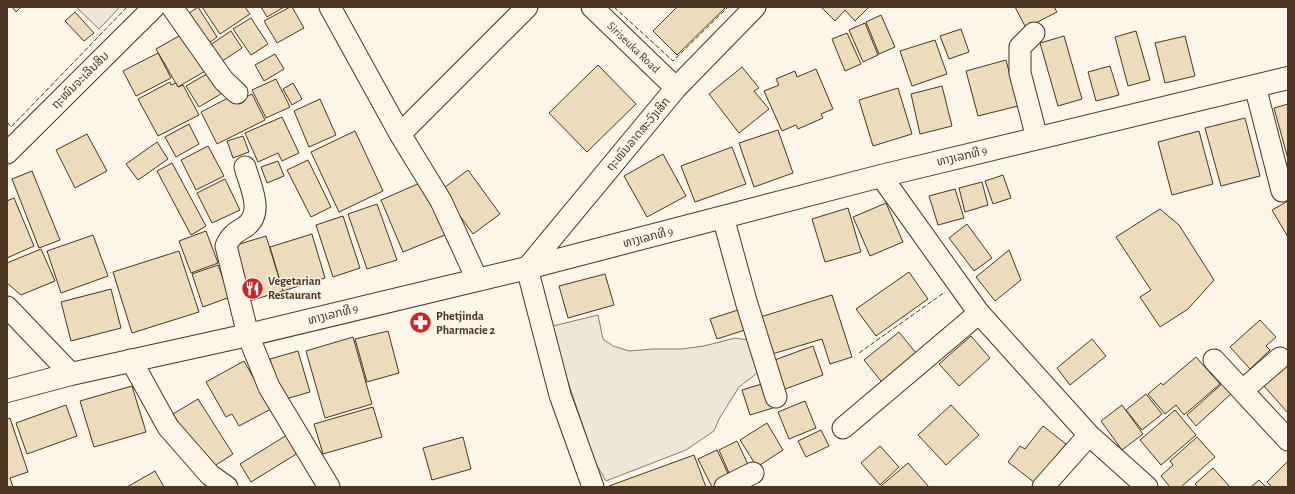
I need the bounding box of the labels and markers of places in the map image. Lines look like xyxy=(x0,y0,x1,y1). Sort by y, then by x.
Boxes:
restaurant icon: Vegetarian Restaurant xyxy=(240,275,266,301)
place label: Vegetarian Restaurant xyxy=(268,275,321,301)
pharmacy icon: Phetjinda Pharmacie 2 xyxy=(407,310,433,336)
place label: Phetjinda Pharmacie 2 xyxy=(436,310,496,336)

